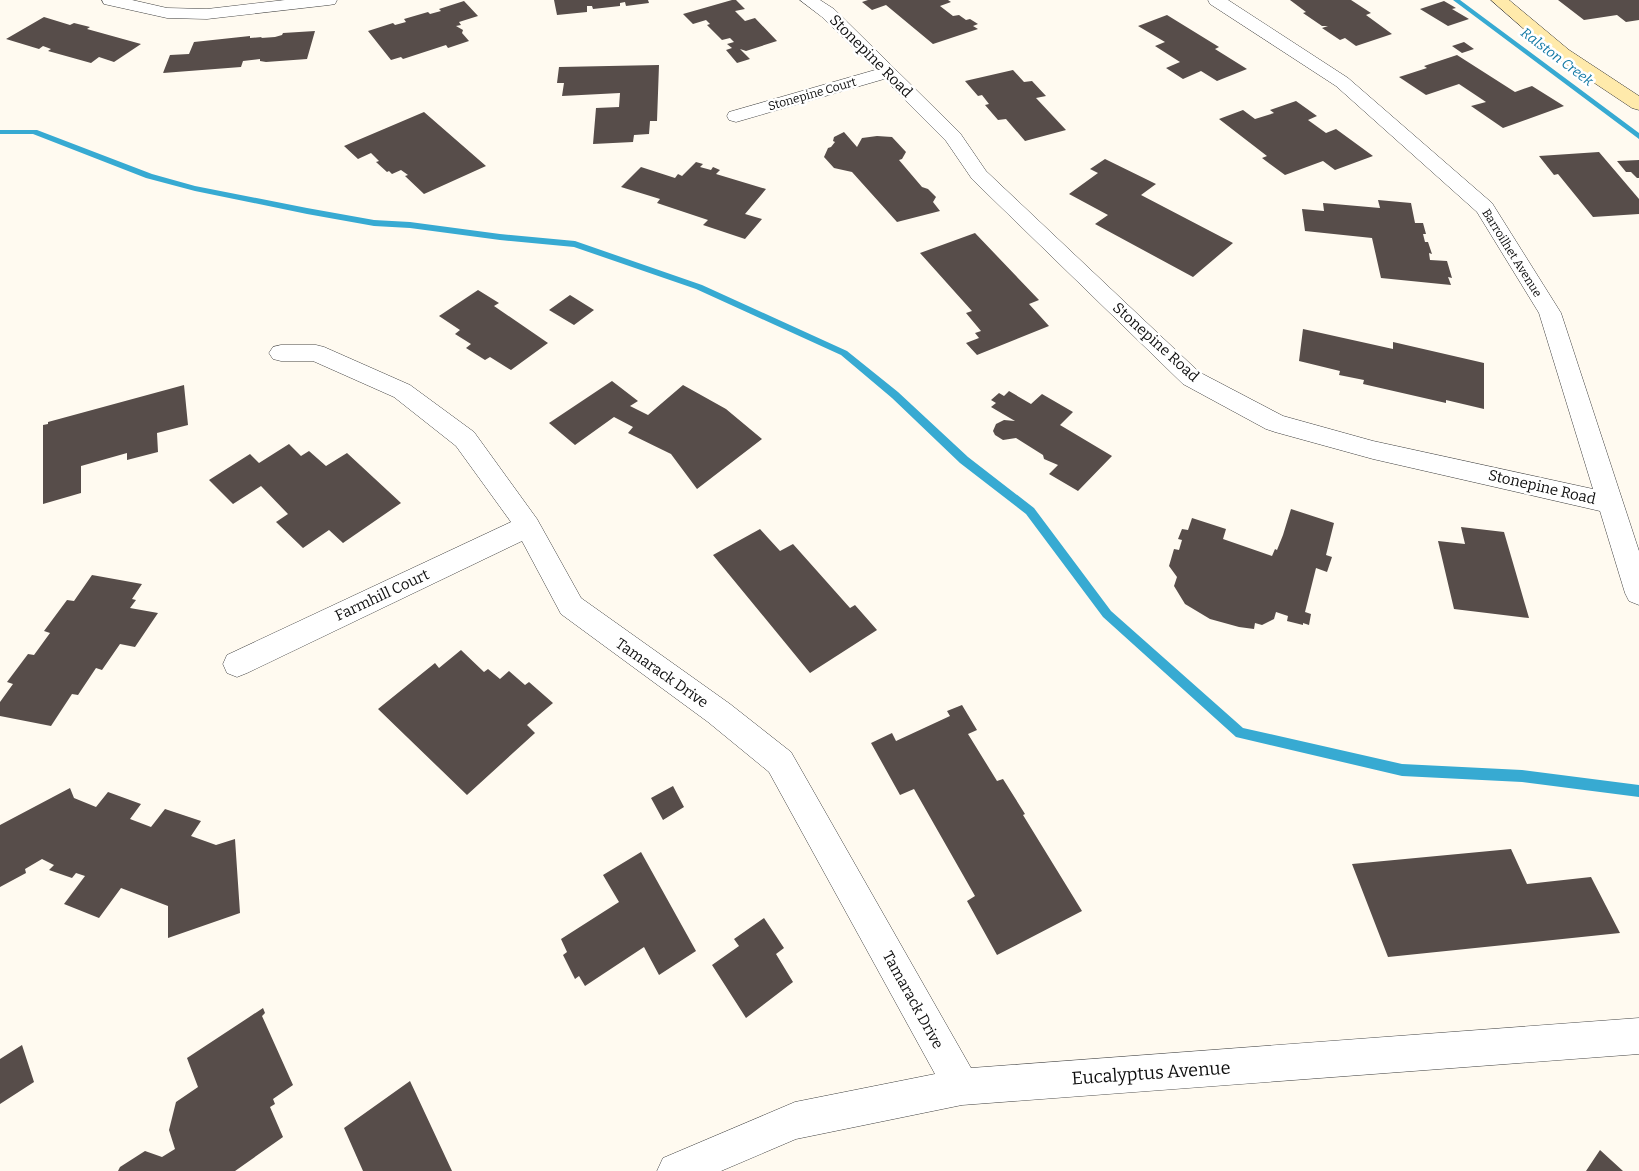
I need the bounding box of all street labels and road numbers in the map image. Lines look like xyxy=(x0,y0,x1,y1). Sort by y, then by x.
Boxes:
street label: Stonepine Road xyxy=(826,11,916,101)
street label: Stonepine Court xyxy=(766,75,858,113)
street label: Barroilhet Avenue xyxy=(1479,206,1545,300)
street label: Stonepine Road xyxy=(1109,299,1203,385)
street label: Stonepine Road xyxy=(1487,466,1598,508)
street label: Farmhill Court xyxy=(332,565,432,625)
street label: Tamarack Drive xyxy=(612,634,712,712)
street label: Tamarack Drive xyxy=(879,948,947,1052)
street label: Eucalyptus Avenue xyxy=(1071,1056,1231,1090)

